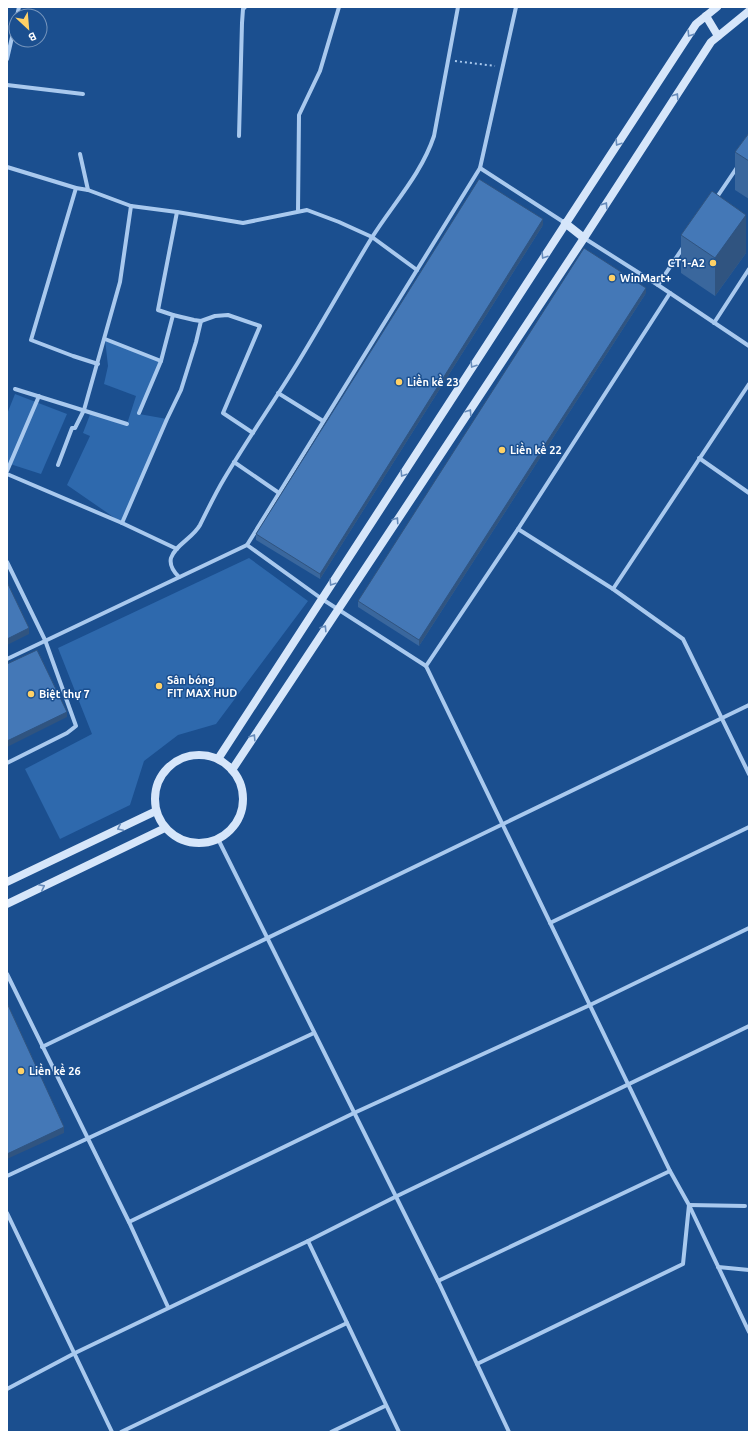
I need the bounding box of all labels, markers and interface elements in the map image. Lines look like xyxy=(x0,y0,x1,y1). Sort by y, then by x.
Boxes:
north arrow xyxy=(8,8,48,48)
text: B xyxy=(26,30,38,44)
one-way arrow xyxy=(687,30,694,37)
one-way arrow xyxy=(671,93,679,100)
one-way arrow xyxy=(615,139,623,146)
one-way arrow xyxy=(601,203,608,210)
one-way arrow xyxy=(541,252,549,259)
place label: CT1-A2 xyxy=(667,257,705,269)
marker: CT1-A2 xyxy=(708,258,718,268)
place label: WinMart+ xyxy=(620,272,672,284)
marker: WinMart+ xyxy=(607,273,617,283)
one-way arrow xyxy=(471,361,478,368)
place label: Liền kề 23 xyxy=(407,374,459,388)
marker: Liền kề 23 xyxy=(394,377,404,387)
one-way arrow xyxy=(464,409,471,416)
place label: Liền kề 22 xyxy=(510,442,562,456)
marker: Liền kề 22 xyxy=(497,445,507,455)
one-way arrow xyxy=(400,470,408,477)
one-way arrow xyxy=(392,517,399,524)
one-way arrow xyxy=(330,579,337,586)
one-way arrow xyxy=(320,626,327,633)
place label: Sân bóng FIT MAX HUD xyxy=(167,674,237,699)
marker: Sân bóng FIT MAX HUD xyxy=(154,681,164,691)
place label: Biệt thự 7 xyxy=(39,688,90,700)
marker: Biệt thự 7 xyxy=(26,689,36,699)
one-way arrow xyxy=(248,734,256,741)
one-way arrow xyxy=(117,823,125,831)
one-way arrow xyxy=(38,884,45,892)
place label: Liền kề 26 xyxy=(29,1063,81,1077)
marker: Liền kề 26 xyxy=(16,1066,26,1076)

